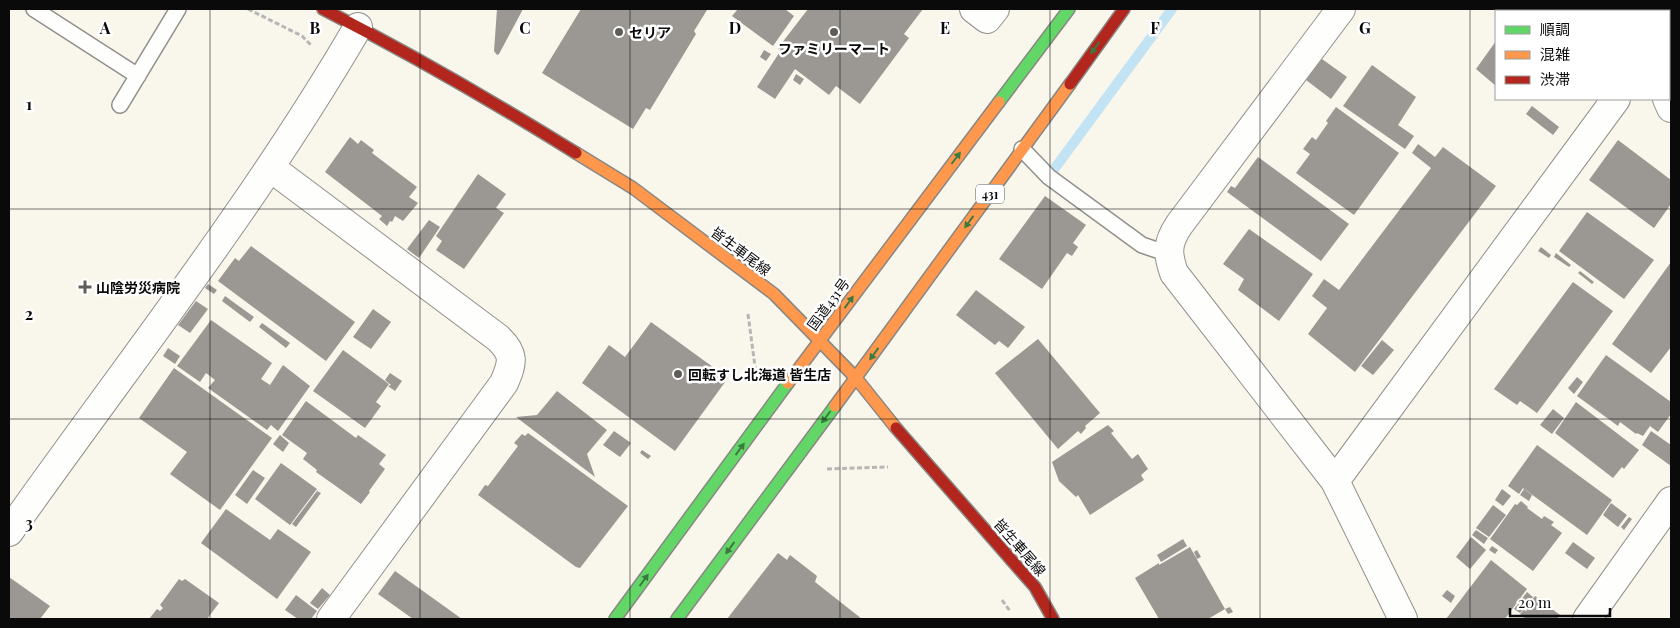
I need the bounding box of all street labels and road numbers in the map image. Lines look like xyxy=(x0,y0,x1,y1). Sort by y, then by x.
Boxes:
road number: 431 xyxy=(976,184,1004,203)
street label: 皆生車尾線 xyxy=(707,222,775,280)
street label: 国道431号 xyxy=(803,274,853,334)
street label: 皆生車尾線 xyxy=(990,514,1050,580)

